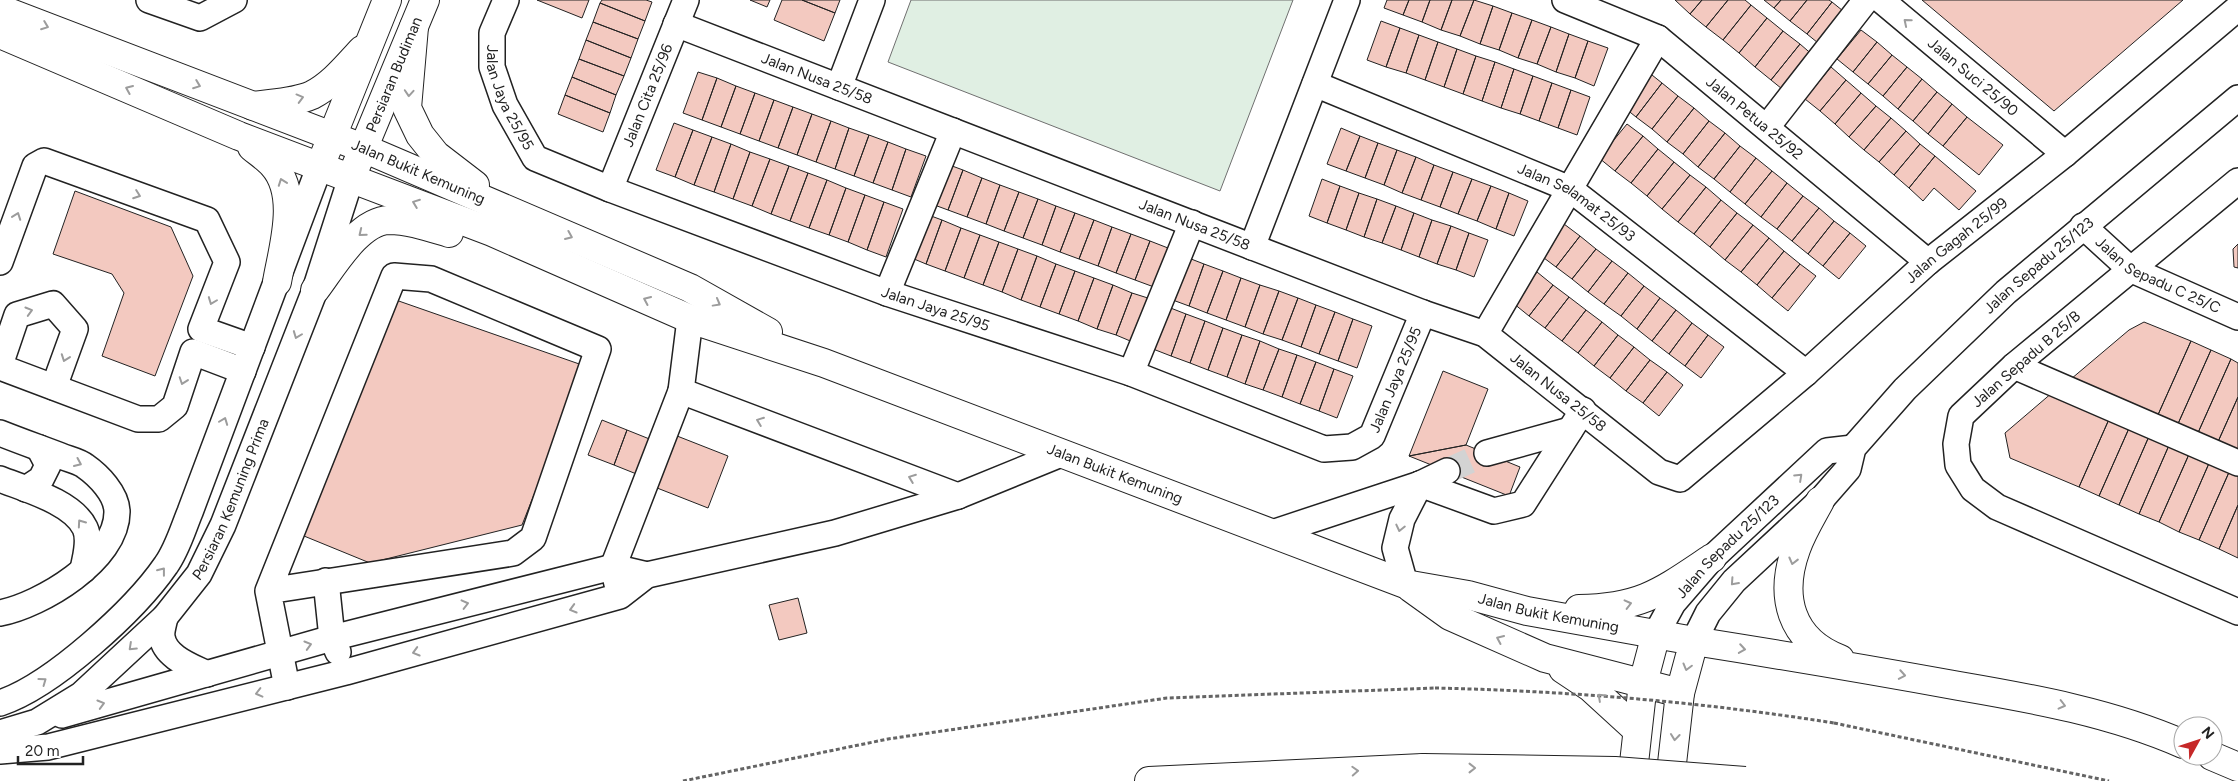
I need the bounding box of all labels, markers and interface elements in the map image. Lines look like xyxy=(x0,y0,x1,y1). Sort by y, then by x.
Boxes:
street label: Persiaran Budiman xyxy=(362,14,426,135)
one-way arrow xyxy=(1904,19,1913,27)
one-way arrow xyxy=(41,20,49,30)
street label: Jalan Suci 25/90 xyxy=(1924,34,2022,120)
street label: Jalan Cita 25/96 xyxy=(619,41,677,150)
street label: Jalan Jaya 25/95 xyxy=(482,45,538,153)
street label: Jalan Nusa 25/58 xyxy=(759,49,875,108)
street label: Jalan Petua 25/92 xyxy=(1703,73,1807,164)
one-way arrow xyxy=(192,79,201,89)
one-way arrow xyxy=(125,85,134,96)
one-way arrow xyxy=(403,89,414,97)
one-way arrow xyxy=(296,93,304,104)
street label: Jalan Bukit Kemuning xyxy=(349,135,488,208)
street label: Jalan Selamat 25/93 xyxy=(1515,159,1639,245)
one-way arrow xyxy=(278,179,288,187)
one-way arrow xyxy=(133,189,141,199)
street label: Jalan Gagah 25/99 xyxy=(1902,194,2011,287)
street label: Jalan Nusa 25/58 xyxy=(1136,195,1253,254)
one-way arrow xyxy=(412,199,421,210)
one-way arrow xyxy=(11,212,21,221)
street label: Jalan Sepadu 25/123 xyxy=(1980,213,2097,317)
one-way arrow xyxy=(358,228,367,237)
one-way arrow xyxy=(564,230,573,241)
street label: Jalan Sepadu C 25/C xyxy=(2092,233,2223,317)
street label: Jalan Jaya 25/95 xyxy=(879,283,992,335)
one-way arrow xyxy=(208,296,218,305)
one-way arrow xyxy=(643,296,652,307)
one-way arrow xyxy=(712,297,721,307)
one-way arrow xyxy=(25,307,33,317)
street label: Jalan Sepadu B 25/B xyxy=(1968,307,2084,411)
street label: Jalan Jaya 25/95 xyxy=(1365,324,1425,435)
one-way arrow xyxy=(293,331,303,339)
street label: Jalan Nusa 25/58 xyxy=(1507,349,1610,436)
one-way arrow xyxy=(60,353,70,362)
one-way arrow xyxy=(179,376,189,384)
street label: Persiaran Kemuning Prima xyxy=(189,416,273,584)
one-way arrow xyxy=(218,417,228,426)
one-way arrow xyxy=(756,417,765,427)
street label: Jalan Bukit Kemuning xyxy=(1045,440,1185,508)
one-way arrow xyxy=(73,456,82,467)
one-way arrow xyxy=(908,474,917,485)
one-way arrow xyxy=(1793,474,1802,483)
street label: Jalan Sepadu 25/123 xyxy=(1672,491,1783,602)
one-way arrow xyxy=(77,519,87,528)
one-way arrow xyxy=(1395,523,1406,532)
one-way arrow xyxy=(1788,557,1799,566)
one-way arrow xyxy=(156,568,164,577)
one-way arrow xyxy=(1730,577,1739,586)
street label: Jalan Bukit Kemuning xyxy=(1476,589,1620,636)
one-way arrow xyxy=(461,600,469,610)
one-way arrow xyxy=(1623,600,1631,610)
one-way arrow xyxy=(569,603,577,613)
one-way arrow xyxy=(1496,634,1505,645)
one-way arrow xyxy=(303,640,311,650)
one-way arrow xyxy=(129,641,138,650)
one-way arrow xyxy=(1737,643,1746,653)
one-way arrow xyxy=(413,647,421,657)
one-way arrow xyxy=(1682,662,1692,671)
one-way arrow xyxy=(1898,670,1906,680)
one-way arrow xyxy=(37,678,47,687)
one-way arrow xyxy=(256,688,264,698)
one-way arrow xyxy=(1598,694,1607,703)
one-way arrow xyxy=(96,699,105,709)
one-way arrow xyxy=(2057,699,2066,710)
north arrow xyxy=(2173,716,2223,766)
text: N xyxy=(2198,723,2218,743)
one-way arrow xyxy=(1670,733,1681,741)
scale bar xyxy=(18,734,82,766)
text: 20 m xyxy=(25,742,59,760)
one-way arrow xyxy=(1468,763,1476,773)
one-way arrow xyxy=(1351,766,1359,777)

